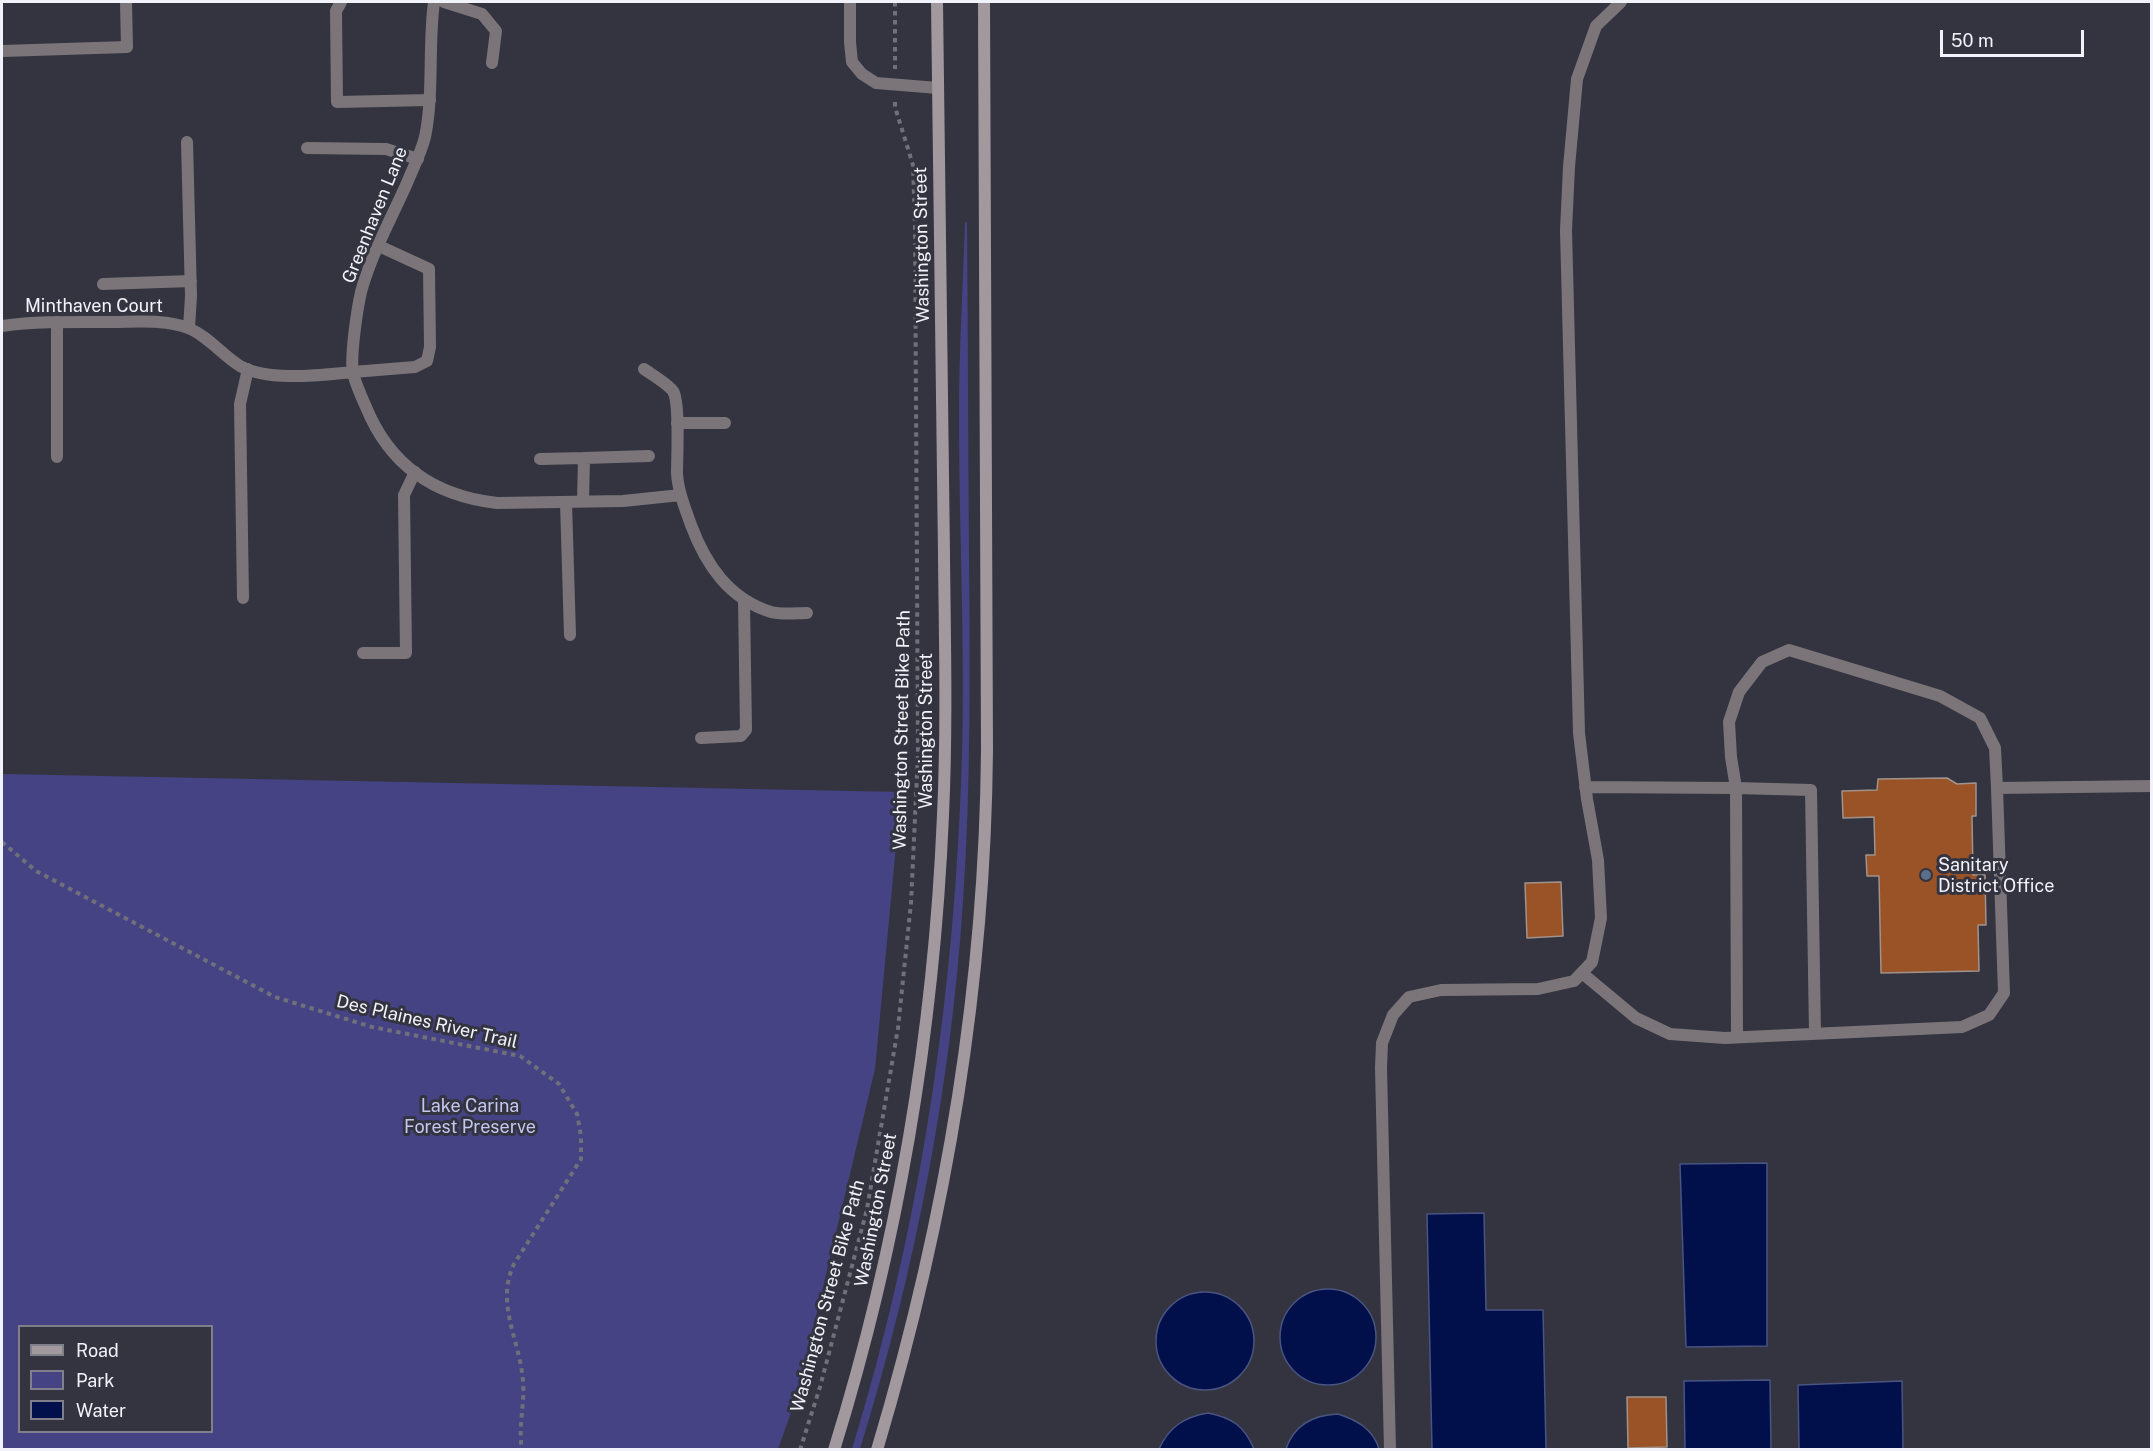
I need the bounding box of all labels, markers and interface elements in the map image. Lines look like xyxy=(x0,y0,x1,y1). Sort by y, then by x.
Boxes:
scale bar xyxy=(1943,18,2087,56)
text: 50 m xyxy=(1951,30,1994,51)
street label: Greenhaven Lane xyxy=(338,144,412,286)
street label: Washington Street xyxy=(910,167,934,323)
street label: Minthaven Court xyxy=(25,295,163,317)
street label: Washington Street Bike Path xyxy=(889,610,915,850)
street label: Washington Street xyxy=(915,653,937,809)
place label: Sanitary District Office xyxy=(1938,854,2054,896)
marker: Sanitary District Office xyxy=(1919,868,1933,882)
street label: Des Plaines River Trail xyxy=(334,991,520,1053)
park label: Lake Carina Forest Preserve xyxy=(404,1095,536,1138)
street label: Washington Street xyxy=(850,1131,902,1289)
street label: Washington Street Bike Path xyxy=(787,1177,869,1415)
legend xyxy=(18,1325,213,1433)
text: Road xyxy=(76,1340,119,1361)
text: Park xyxy=(76,1370,114,1391)
text: Water xyxy=(76,1400,126,1421)

